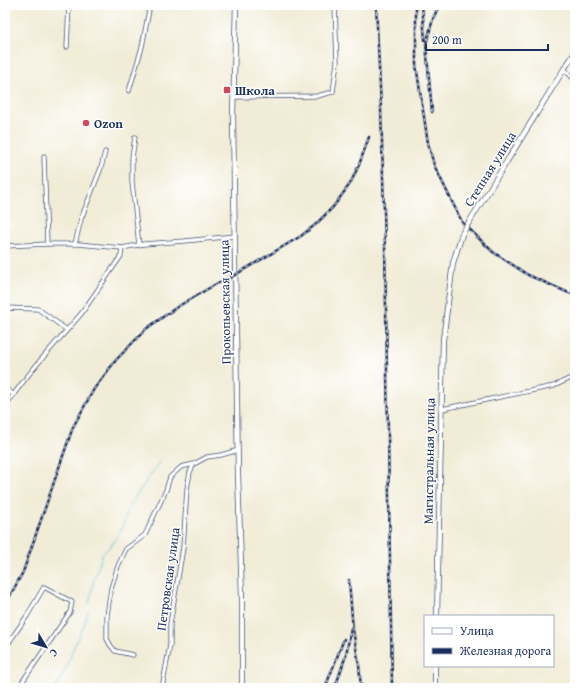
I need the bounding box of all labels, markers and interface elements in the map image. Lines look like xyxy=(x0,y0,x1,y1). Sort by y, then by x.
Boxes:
scale bar xyxy=(426,26,548,52)
text: 200 m xyxy=(432,31,462,48)
place label: Школа xyxy=(235,81,275,100)
marker: Школа xyxy=(222,85,232,95)
place label: Ozon xyxy=(94,114,123,133)
marker: Ozon xyxy=(81,118,91,128)
street label: Степная улица xyxy=(459,127,521,210)
street label: Прокопьевская улица xyxy=(214,239,236,364)
street label: Магистральная улица xyxy=(418,397,440,524)
street label: Петровская улица xyxy=(151,525,185,632)
legend xyxy=(424,615,554,667)
text: Улица xyxy=(460,622,494,639)
north arrow xyxy=(26,627,66,667)
text: Железная дорога xyxy=(459,642,551,659)
text: С xyxy=(46,646,62,661)

